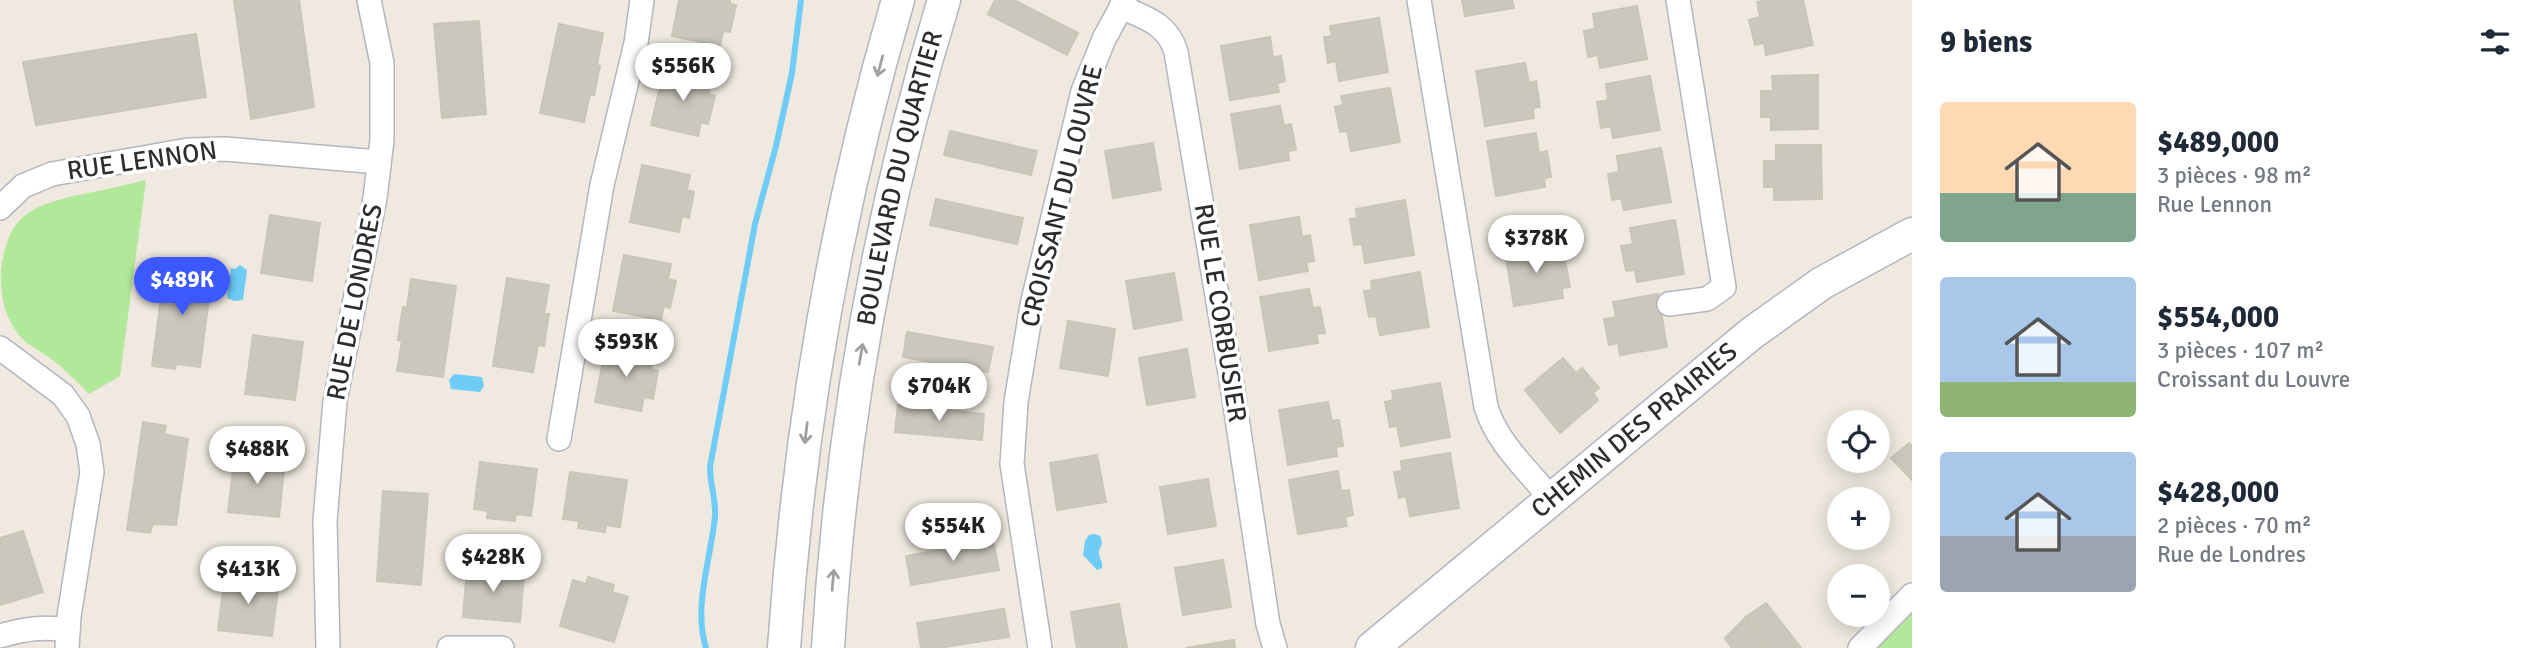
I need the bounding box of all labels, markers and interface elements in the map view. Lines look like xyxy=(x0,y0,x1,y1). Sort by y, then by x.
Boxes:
icon: filters xyxy=(2476,23,2514,61)
text: 9 biens xyxy=(1940,24,2032,61)
street label: BOULEVARD DU QUARTIER xyxy=(850,27,950,328)
pin: $556K xyxy=(634,43,732,103)
text: $556K xyxy=(651,51,715,80)
one-way arrow xyxy=(872,55,885,77)
street label: CROISSANT DU LOUVRE xyxy=(1014,62,1110,330)
text: $489,000 xyxy=(2157,124,2279,161)
icon: home xyxy=(1996,130,2080,214)
street label: RUE LENNON xyxy=(65,135,219,187)
text: 3 pièces · 98 m² xyxy=(2157,161,2312,190)
text: Rue Lennon xyxy=(2157,190,2272,219)
street label: RUE DE LONDRES xyxy=(320,201,390,403)
street label: RUE LE CORBUSIER xyxy=(1187,202,1253,424)
pin: $378K xyxy=(1487,216,1585,275)
text: $378K xyxy=(1504,223,1568,252)
pin: $489K xyxy=(133,258,231,317)
text: $489K xyxy=(150,265,214,294)
text: $554,000 xyxy=(2157,299,2279,336)
icon: home xyxy=(1996,305,2080,389)
pin: $593K xyxy=(577,320,675,379)
text: $593K xyxy=(594,327,658,356)
street label: CHEMIN DES PRAIRIES xyxy=(1525,336,1744,525)
text: 3 pièces · 107 m² xyxy=(2157,336,2324,365)
one-way arrow xyxy=(855,343,868,366)
pin: $704K xyxy=(890,364,988,423)
text: Croissant du Louvre xyxy=(2157,365,2350,394)
text: $704K xyxy=(907,371,971,400)
map controls xyxy=(1827,410,1890,627)
button: locate xyxy=(1827,410,1890,473)
one-way arrow xyxy=(799,421,812,443)
pin: $488K xyxy=(208,426,306,486)
text: $488K xyxy=(225,434,289,463)
text: $428,000 xyxy=(2157,474,2279,511)
icon: home xyxy=(1996,480,2080,564)
button: + xyxy=(1827,487,1890,550)
pin: $554K xyxy=(904,504,1002,563)
text: $554K xyxy=(921,511,985,540)
text: 2 pièces · 70 m² xyxy=(2157,511,2312,540)
pin: $428K xyxy=(444,534,542,594)
text: Rue de Londres xyxy=(2157,540,2306,569)
text: $428K xyxy=(461,542,525,571)
pin: $413K xyxy=(199,546,297,606)
text: $413K xyxy=(216,554,280,583)
button: − xyxy=(1827,564,1890,627)
one-way arrow xyxy=(827,569,840,592)

